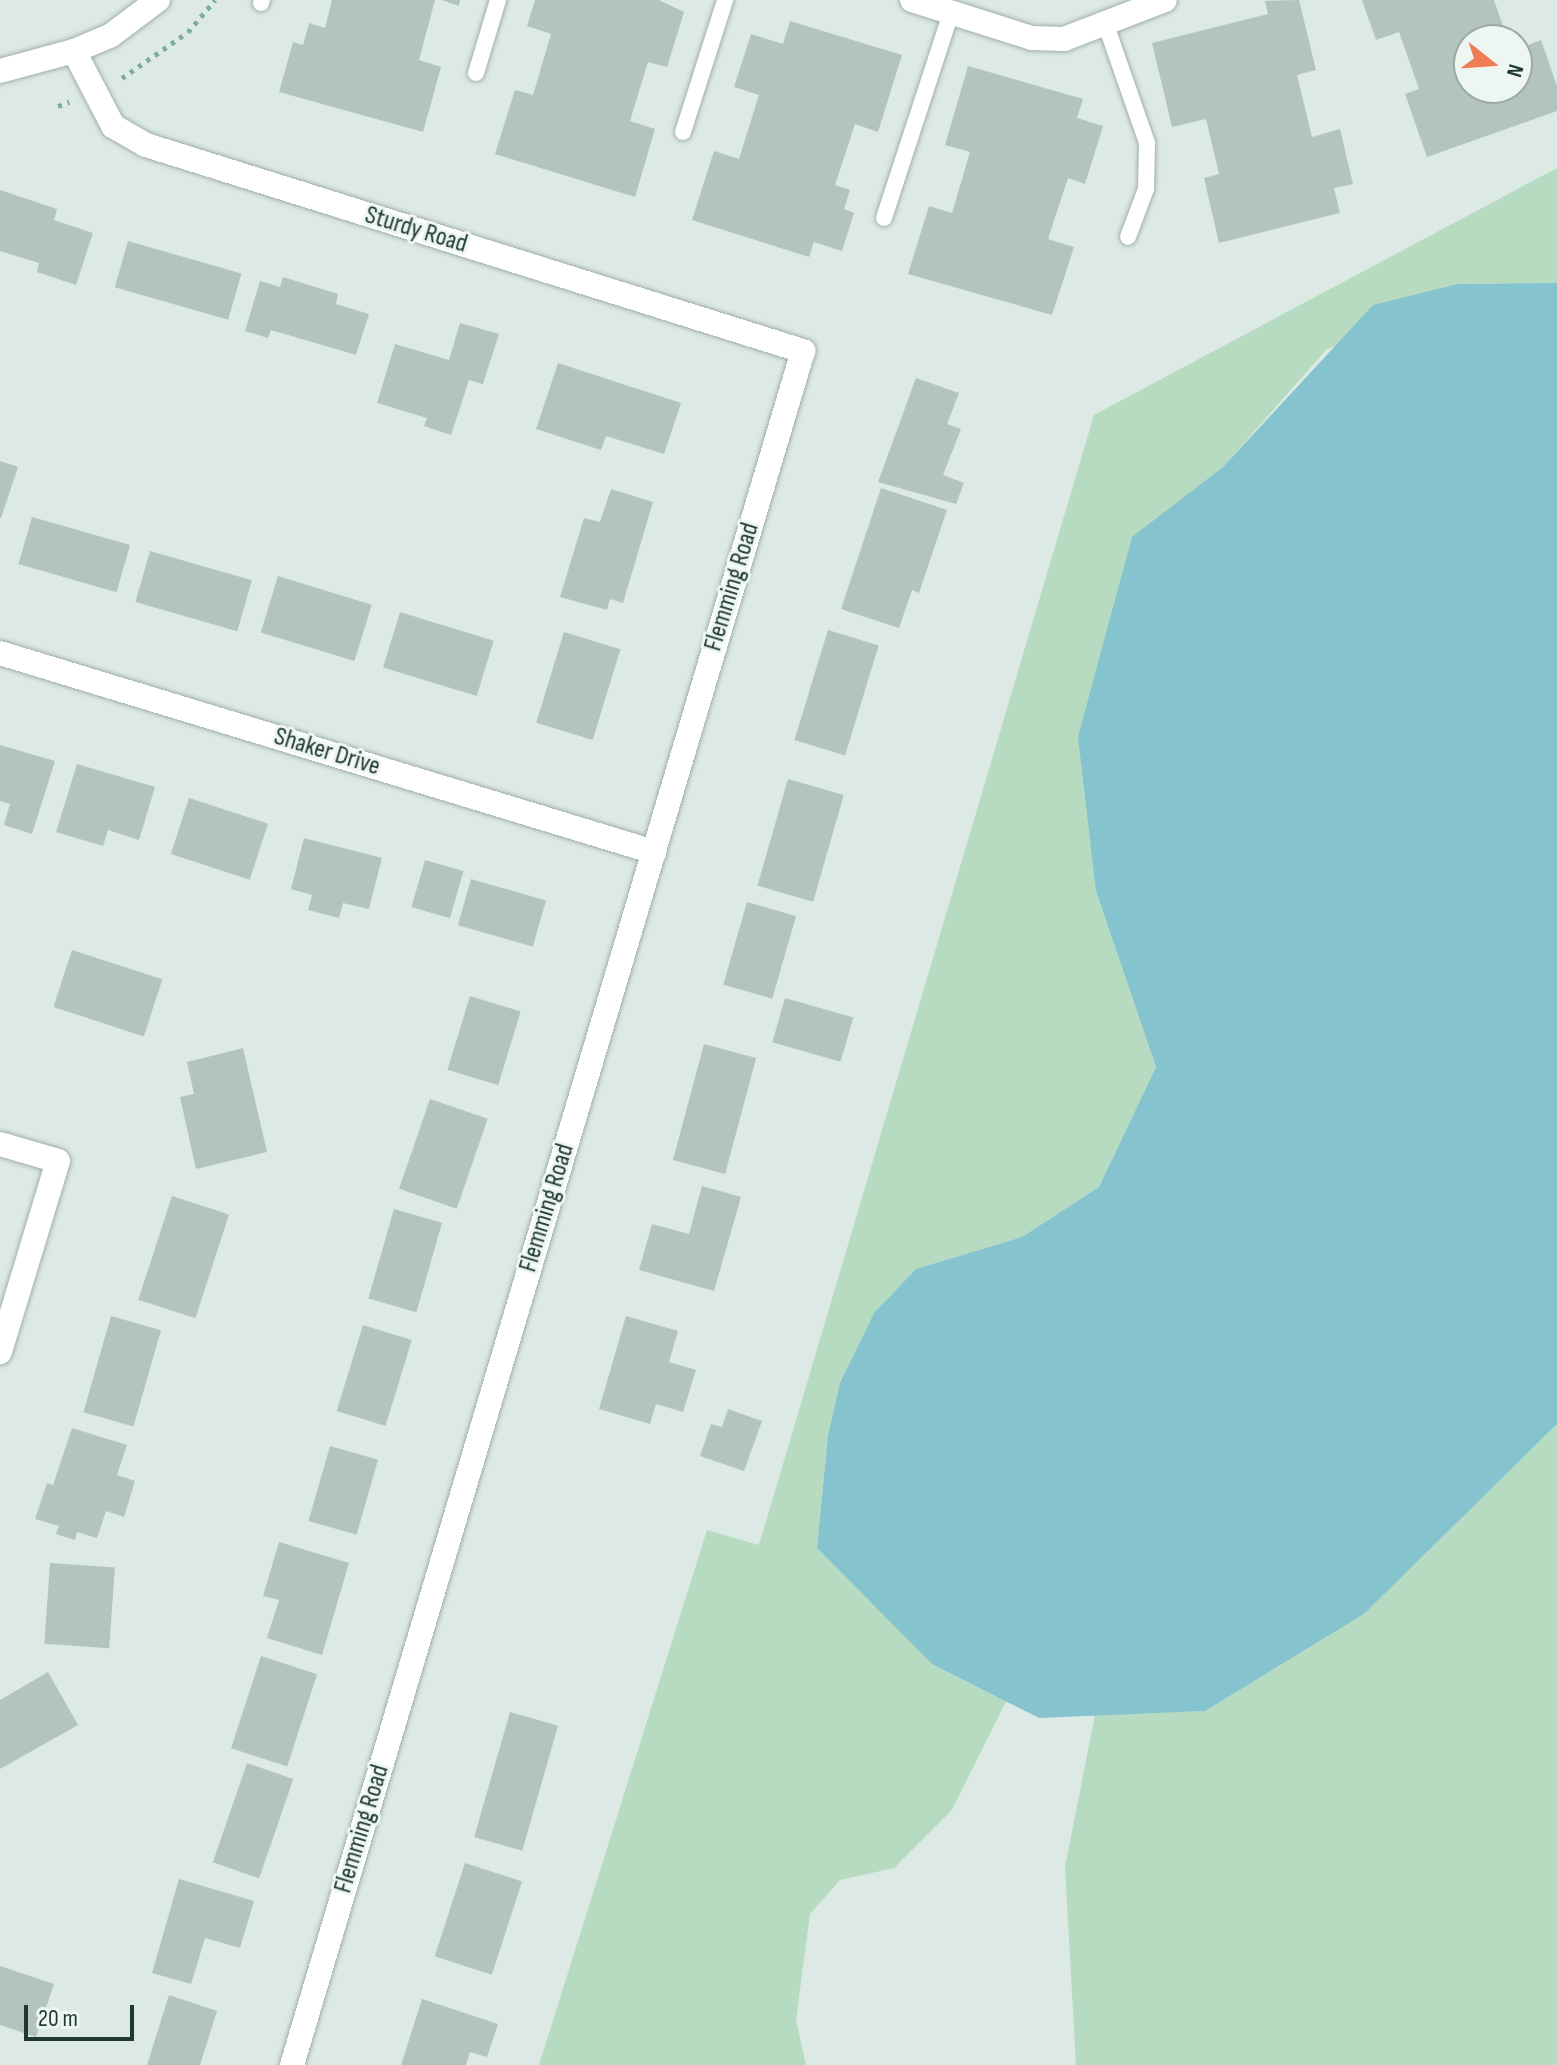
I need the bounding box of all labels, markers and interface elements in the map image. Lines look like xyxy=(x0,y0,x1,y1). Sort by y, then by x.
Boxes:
north arrow xyxy=(1453,24,1533,104)
text: N xyxy=(1500,61,1529,80)
street label: Sturdy Road xyxy=(361,200,471,260)
street label: Flemming Road xyxy=(698,519,766,655)
street label: Shaker Drive xyxy=(270,721,384,783)
street label: Flemming Road xyxy=(513,1140,581,1276)
street label: Flemming Road xyxy=(328,1761,396,1897)
scale bar xyxy=(28,1989,138,2039)
text: 20 m xyxy=(38,2004,78,2033)

